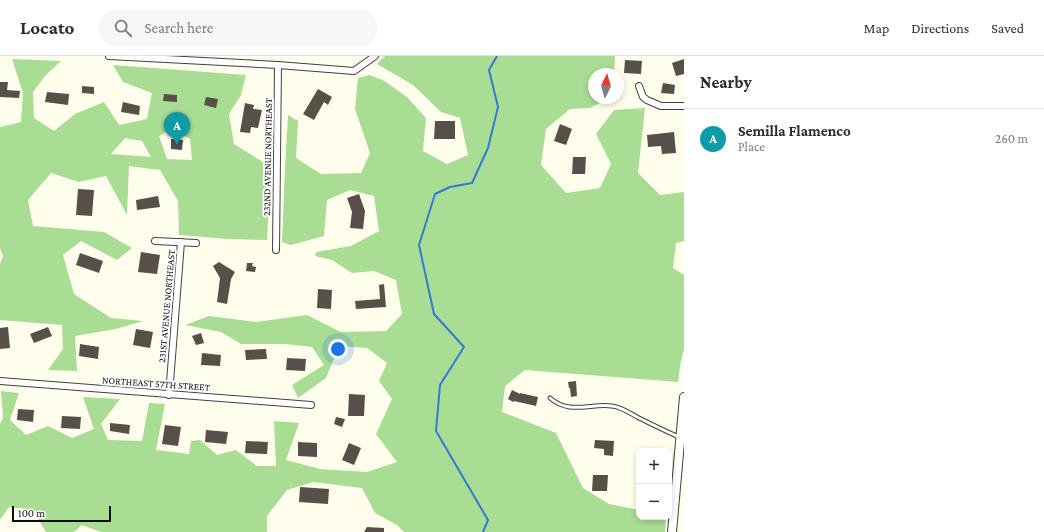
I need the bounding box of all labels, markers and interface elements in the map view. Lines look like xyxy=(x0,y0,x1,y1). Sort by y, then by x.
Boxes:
search box xyxy=(98,10,378,46)
text: Locato xyxy=(20,17,74,38)
icon: search xyxy=(112,17,134,39)
text: Search here xyxy=(144,20,213,36)
text: Map xyxy=(864,20,889,36)
text: Directions xyxy=(911,20,969,36)
text: Saved xyxy=(991,20,1024,36)
north arrow xyxy=(588,68,624,104)
text: Nearby xyxy=(700,73,752,92)
street label: 232ND AVENUE NORTHEAST xyxy=(261,97,274,216)
pin: A xyxy=(164,112,190,145)
text: Semilla Flamenco xyxy=(738,123,851,139)
text: A xyxy=(709,131,717,146)
text: 260 m xyxy=(995,131,1028,146)
text: Place xyxy=(738,139,765,154)
street label: 231ST AVENUE NORTHEAST xyxy=(156,248,177,363)
your location xyxy=(328,339,348,359)
street label: NORTHEAST 57TH STREET xyxy=(102,374,211,393)
map controls xyxy=(636,448,672,520)
button: + xyxy=(636,448,672,484)
button: − xyxy=(636,484,672,520)
scale bar xyxy=(12,504,111,523)
text: 100 m xyxy=(18,507,45,519)

